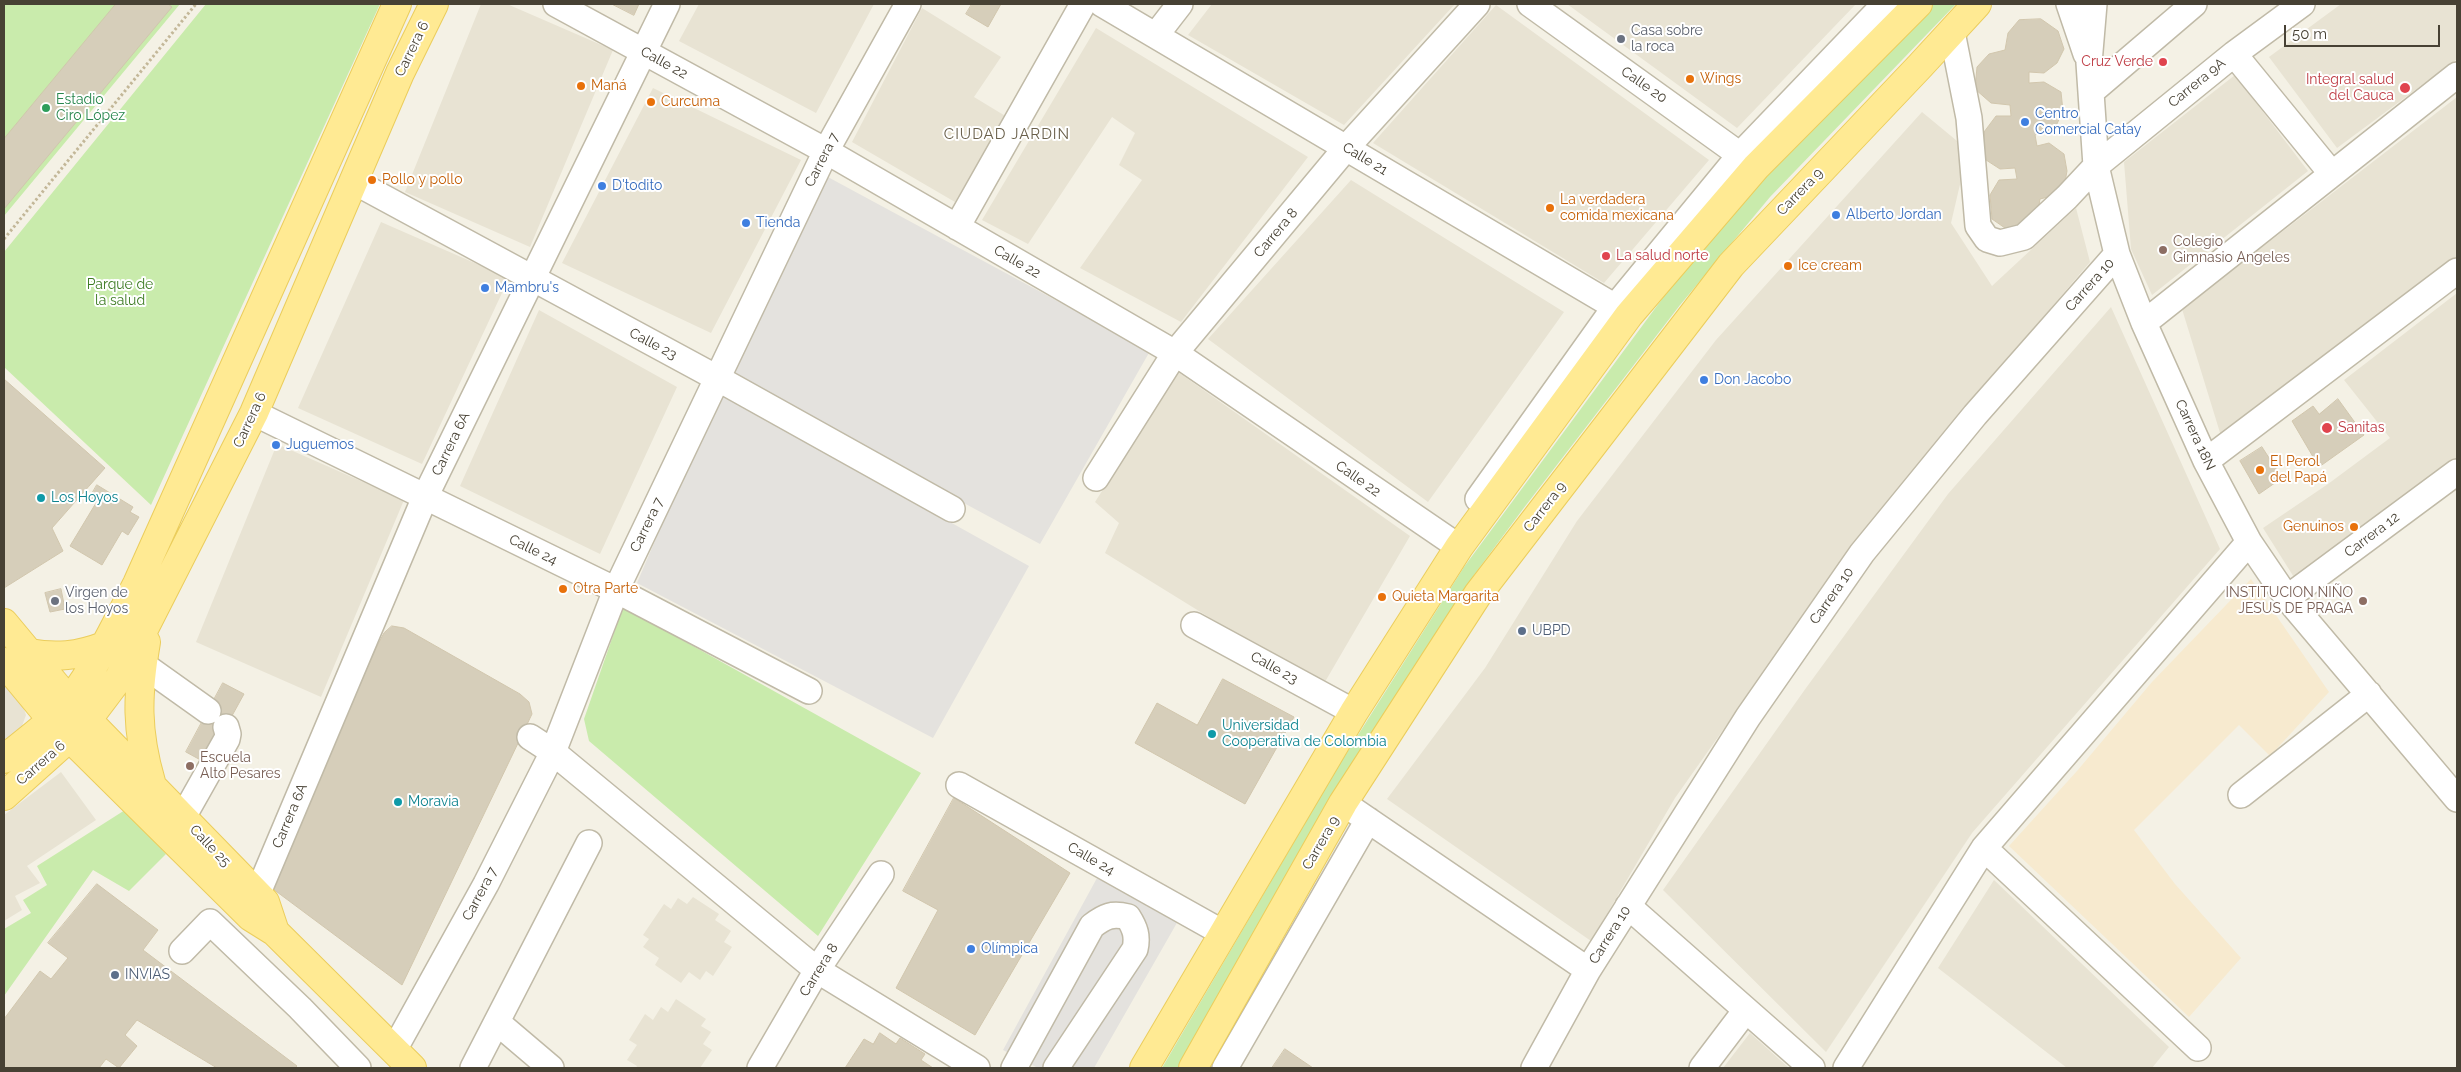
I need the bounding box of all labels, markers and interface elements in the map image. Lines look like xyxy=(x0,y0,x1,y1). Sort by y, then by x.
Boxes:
scale bar xyxy=(2286,15,2442,47)
street label: Carrera 6 xyxy=(391,19,433,79)
place label: Casa sobre la roca xyxy=(1631,23,1703,56)
text: 50 m xyxy=(2292,25,2327,43)
marker: Casa sobre la roca xyxy=(1615,33,1627,45)
street label: Calle 22 xyxy=(638,43,690,83)
place label: Cruz Verde xyxy=(2081,54,2153,70)
street label: Carrera 9A xyxy=(2165,55,2229,111)
marker: Cruz Verde xyxy=(2157,56,2169,68)
street label: Calle 20 xyxy=(1618,63,1670,107)
place label: Wings xyxy=(1700,71,1741,87)
place label: Integral salud del Cauca xyxy=(2306,72,2394,104)
marker: Wings xyxy=(1684,73,1696,85)
place label: Maná xyxy=(591,78,627,94)
marker: Maná xyxy=(575,80,587,92)
marker: Integral salud del Cauca xyxy=(2398,81,2412,95)
place label: Estadio Ciro López xyxy=(56,92,125,124)
place label: Curcuma xyxy=(661,94,720,110)
marker: Curcuma xyxy=(645,96,657,108)
marker: Estadio Ciro López xyxy=(40,102,52,114)
place label: Centro Comercial Catay xyxy=(2035,106,2141,138)
marker: Centro Comercial Catay xyxy=(2019,116,2031,128)
district label: CIUDAD JARDIN xyxy=(942,125,1072,143)
street label: Carrera 7 xyxy=(801,130,843,190)
street label: Calle 21 xyxy=(1339,139,1391,179)
street label: Carrera 9 xyxy=(1773,165,1827,219)
place label: Pollo y pollo xyxy=(382,172,462,188)
marker: Pollo y pollo xyxy=(366,174,378,186)
place label: D'todito xyxy=(612,178,662,194)
marker: D'todito xyxy=(596,180,608,192)
place label: La verdadera comida mexicana xyxy=(1560,192,1674,224)
marker: La verdadera comida mexicana xyxy=(1544,202,1556,214)
street label: Carrera 8 xyxy=(1250,205,1302,261)
place label: Alberto Jordan xyxy=(1846,207,1942,223)
marker: Alberto Jordan xyxy=(1830,209,1842,221)
place label: Tienda xyxy=(756,215,800,231)
marker: Tienda xyxy=(740,217,752,229)
place label: Colegio Gimnasio Angeles xyxy=(2173,234,2290,266)
street label: Calle 22 xyxy=(991,242,1043,282)
marker: Colegio Gimnasio Angeles xyxy=(2157,244,2169,256)
place label: La salud norte xyxy=(1616,248,1708,264)
marker: La salud norte xyxy=(1600,250,1612,262)
street label: Carrera 10 xyxy=(2062,255,2118,315)
place label: Ice cream xyxy=(1798,258,1862,274)
marker: Ice cream xyxy=(1782,260,1794,272)
park label: Parque de la salud xyxy=(87,277,153,310)
place label: Mambru's xyxy=(495,280,559,296)
marker: Mambru's xyxy=(479,282,491,294)
street label: Calle 23 xyxy=(626,325,680,363)
place label: Don Jacobo xyxy=(1714,372,1791,388)
marker: Don Jacobo xyxy=(1698,374,1710,386)
street label: Carrera 6 xyxy=(230,389,270,451)
street label: Carrera 18N xyxy=(2171,397,2219,473)
street label: Carrera 6A xyxy=(428,409,474,479)
place label: Sanitas xyxy=(2338,420,2384,436)
marker: Sanitas xyxy=(2320,421,2334,435)
place label: Juguemos xyxy=(286,437,354,453)
marker: Juguemos xyxy=(270,439,282,451)
place label: El Perol del Papá xyxy=(2270,454,2327,487)
street label: Calle 22 xyxy=(1332,457,1384,501)
marker: El Perol del Papá xyxy=(2254,464,2266,476)
street label: Carrera 9 xyxy=(1520,478,1570,536)
place label: Los Hoyos xyxy=(51,490,118,506)
marker: Los Hoyos xyxy=(35,492,47,504)
street label: Carrera 7 xyxy=(627,495,667,555)
street label: Carrera 12 xyxy=(2341,509,2403,561)
place label: Genuinos xyxy=(2283,519,2344,535)
marker: Genuinos xyxy=(2348,521,2360,533)
street label: Calle 24 xyxy=(506,531,560,569)
street label: Carrera 10 xyxy=(1806,564,1858,628)
place label: Otra Parte xyxy=(573,581,638,597)
marker: Otra Parte xyxy=(557,583,569,595)
place label: Virgen de los Hoyos xyxy=(65,585,128,618)
place label: INSTITUCION NIÑO JESUS DE PRAGA xyxy=(2226,585,2353,618)
place label: Quieta Margarita xyxy=(1392,589,1499,605)
marker: Quieta Margarita xyxy=(1376,591,1388,603)
marker: Virgen de los Hoyos xyxy=(49,595,61,607)
marker: INSTITUCION NIÑO JESUS DE PRAGA xyxy=(2357,595,2369,607)
place label: UBPD xyxy=(1532,623,1571,639)
marker: UBPD xyxy=(1516,625,1528,637)
street label: Calle 23 xyxy=(1247,648,1301,688)
place label: Universidad Cooperativa de Colombia xyxy=(1222,718,1387,750)
marker: Universidad Cooperativa de Colombia xyxy=(1206,728,1218,740)
street label: Carrera 6 xyxy=(13,737,69,789)
place label: Escuela Alto Pesares xyxy=(200,750,281,782)
marker: Escuela Alto Pesares xyxy=(184,760,196,772)
street label: Carrera 6A xyxy=(269,781,311,851)
place label: Moravia xyxy=(408,794,459,810)
marker: Moravia xyxy=(392,796,404,808)
street label: Carrera 9 xyxy=(1299,813,1343,873)
street label: Calle 25 xyxy=(186,822,234,870)
street label: Calle 24 xyxy=(1064,839,1118,879)
street label: Carrera 7 xyxy=(459,864,501,924)
street label: Carrera 10 xyxy=(1585,903,1635,967)
street label: Carrera 8 xyxy=(796,940,842,1000)
place label: Olímpica xyxy=(981,941,1038,957)
marker: Olímpica xyxy=(965,943,977,955)
place label: INVIAS xyxy=(125,967,170,983)
marker: INVIAS xyxy=(109,969,121,981)

